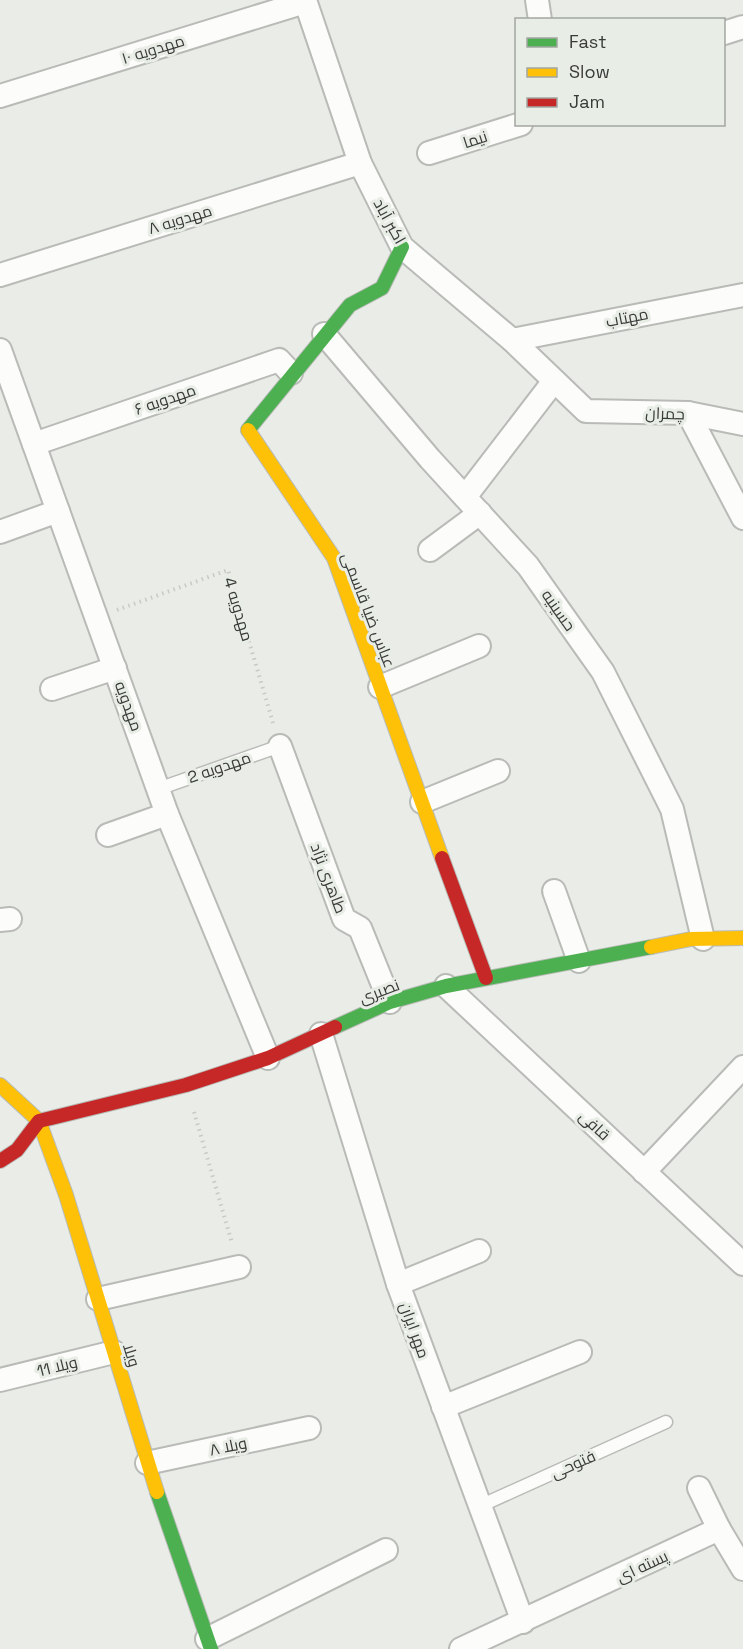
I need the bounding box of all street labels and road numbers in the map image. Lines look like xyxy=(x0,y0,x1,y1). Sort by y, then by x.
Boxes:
street label: مهدویه ۱۰ xyxy=(119,30,187,69)
street label: نیما xyxy=(460,126,490,153)
street label: اکبر آباد xyxy=(369,195,411,248)
street label: مهدویه ۸ xyxy=(146,200,215,239)
street label: مهتاب xyxy=(604,303,650,332)
street label: مهدویه ۶ xyxy=(132,379,199,420)
street label: چمران xyxy=(645,402,685,426)
street label: عباس ضیا قاسمی xyxy=(337,550,400,671)
street label: مهدویه 4 xyxy=(219,575,258,644)
street label: حسینیه xyxy=(537,585,580,635)
street label: مهدویه xyxy=(110,678,147,734)
street label: مهدویه 2 xyxy=(185,747,254,788)
street label: طاهری نژاد xyxy=(306,840,352,916)
street label: نصیری xyxy=(356,974,402,1009)
street label: قافی xyxy=(575,1106,615,1145)
street label: مهر ایران xyxy=(395,1299,434,1361)
street label: ویلا xyxy=(118,1341,145,1370)
street label: ویلا 11 xyxy=(35,1351,80,1382)
street label: ویلا ۸ xyxy=(207,1432,249,1461)
street label: فتوحی xyxy=(548,1445,599,1484)
street label: پسته ای xyxy=(613,1545,673,1588)

